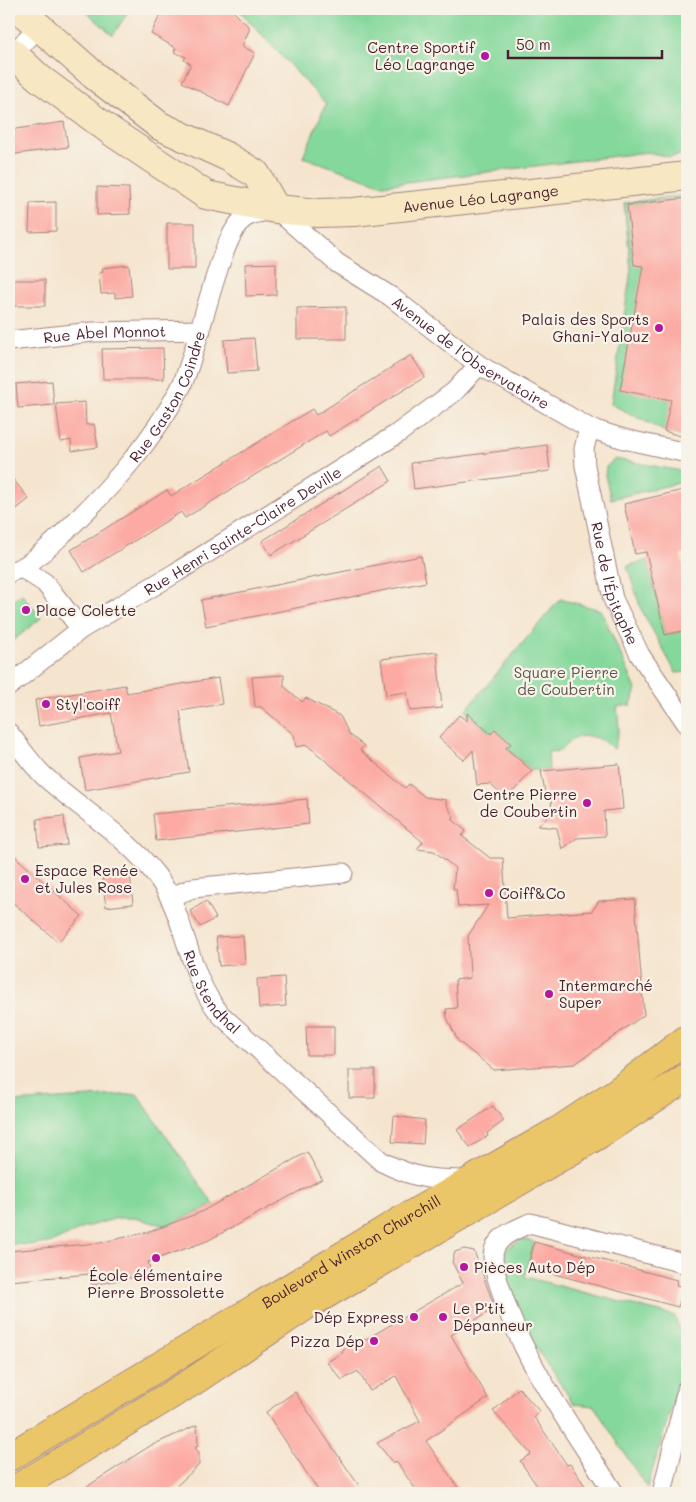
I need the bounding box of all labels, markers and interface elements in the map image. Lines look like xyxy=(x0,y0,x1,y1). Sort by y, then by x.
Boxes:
scale bar xyxy=(508,28,662,60)
text: 50 m xyxy=(516,34,551,54)
place label: Centre Sportif Léo Lagrange xyxy=(367,37,476,74)
marker: Centre Sportif Léo Lagrange xyxy=(479,50,491,62)
street label: Avenue Léo Lagrange xyxy=(402,180,560,217)
street label: Avenue de l'Observatoire xyxy=(388,291,553,413)
place label: Palais des Sports Ghani-Yalouz xyxy=(522,309,649,346)
street label: Rue Abel Monnot xyxy=(42,321,166,347)
marker: Palais des Sports Ghani-Yalouz xyxy=(653,322,665,334)
street label: Rue Gaston Coindre xyxy=(124,328,209,466)
street label: Rue Henri Sainte-Claire Deville xyxy=(140,461,345,600)
street label: Rue de l'Épitaphe xyxy=(587,520,644,648)
place label: Place Colette xyxy=(36,600,136,620)
marker: Place Colette xyxy=(20,604,32,616)
park label: Square Pierre de Coubertin xyxy=(514,662,618,699)
place label: Styl'coiff xyxy=(56,694,121,714)
marker: Styl'coiff xyxy=(40,698,52,710)
place label: Centre Pierre de Coubertin xyxy=(473,784,577,821)
marker: Centre Pierre de Coubertin xyxy=(581,797,593,809)
place label: Espace Renée et Jules Rose xyxy=(35,860,138,897)
marker: Espace Renée et Jules Rose xyxy=(19,873,31,885)
place label: Coiff&Co xyxy=(499,883,565,903)
marker: Coiff&Co xyxy=(483,887,495,899)
street label: Rue Stendhal xyxy=(179,947,245,1038)
place label: Intermarché Super xyxy=(559,975,653,1012)
marker: Intermarché Super xyxy=(543,988,555,1000)
street label: Boulevard Winston Churchill xyxy=(258,1190,444,1312)
marker: École élémentaire Pierre Brossolette xyxy=(150,1252,162,1264)
place label: Pièces Auto Dép xyxy=(474,1257,595,1277)
marker: Pièces Auto Dép xyxy=(458,1261,470,1273)
place label: École élémentaire Pierre Brossolette xyxy=(88,1265,224,1302)
place label: Le P'tit Dépanneur xyxy=(453,1298,533,1335)
place label: Dép Express xyxy=(313,1307,404,1327)
marker: Dép Express xyxy=(408,1311,420,1323)
marker: Le P'tit Dépanneur xyxy=(437,1311,449,1323)
place label: Pizza Dép xyxy=(291,1331,364,1351)
marker: Pizza Dép xyxy=(368,1335,380,1347)

